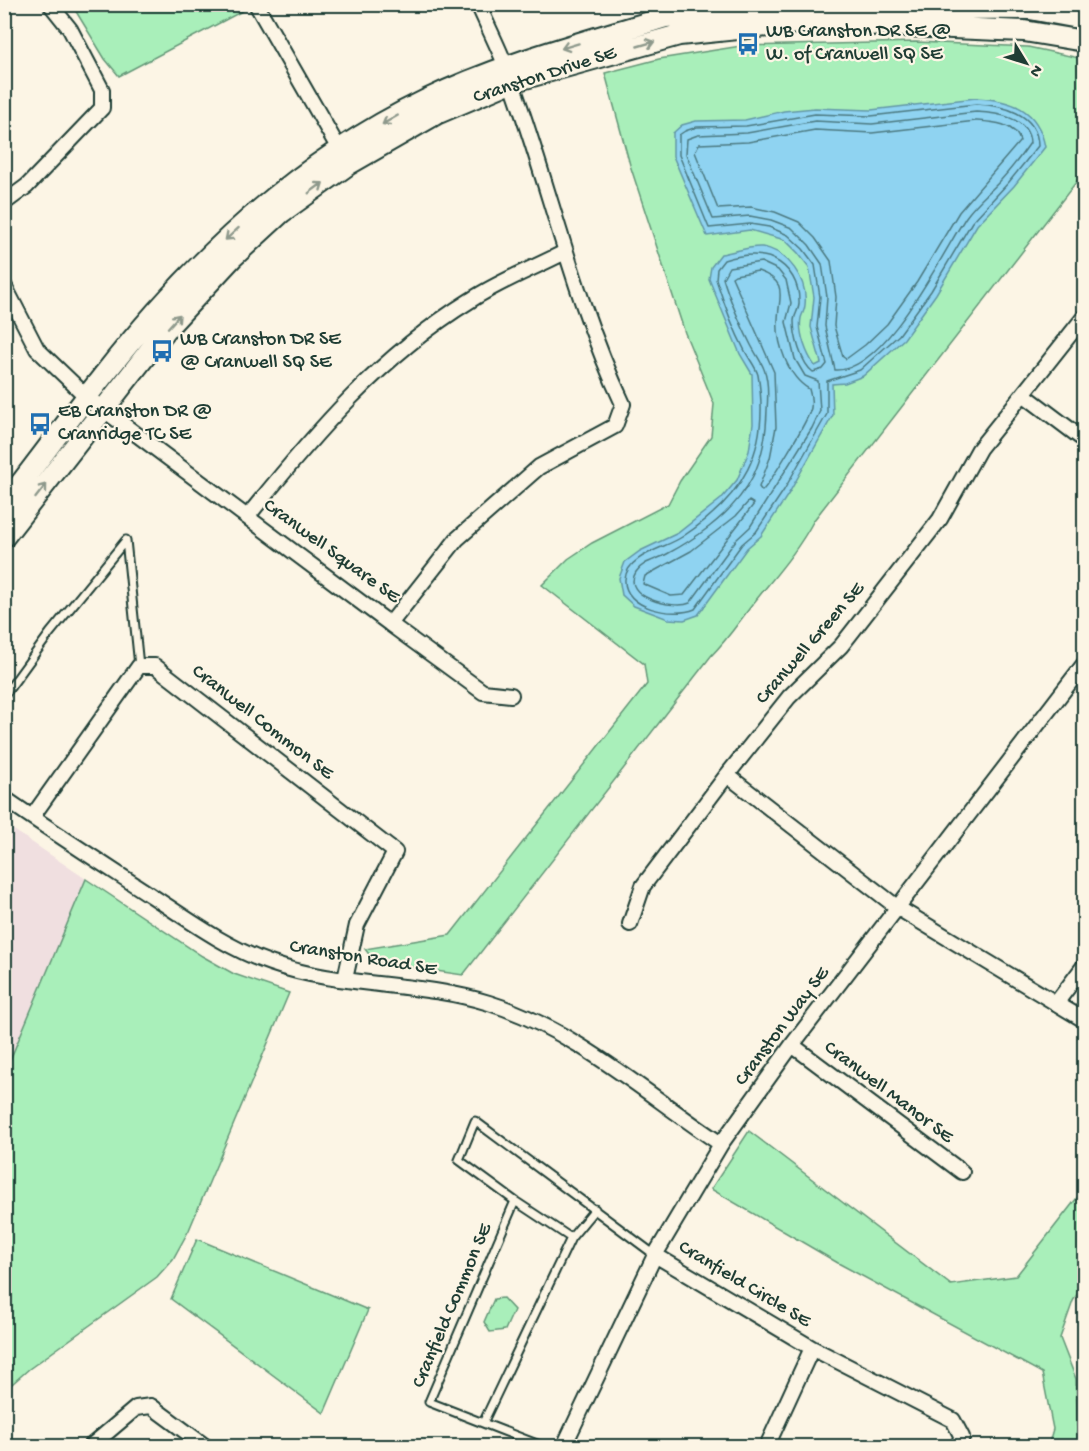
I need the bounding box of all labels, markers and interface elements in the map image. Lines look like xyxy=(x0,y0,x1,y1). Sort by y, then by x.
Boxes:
place label: WB Cranston DR SE @ W. of Cranwell SQ SE xyxy=(766,21,951,67)
bus stop icon: WB Cranston DR SE @ W. of Cranwell SQ SE xyxy=(735,31,761,57)
north arrow xyxy=(996,33,1056,93)
one-way arrow xyxy=(636,38,655,49)
one-way arrow xyxy=(561,41,580,52)
street label: Cranston Drive SE xyxy=(471,42,621,110)
text: N xyxy=(1024,60,1046,80)
one-way arrow xyxy=(382,115,399,127)
one-way arrow xyxy=(307,182,323,194)
one-way arrow xyxy=(225,227,240,241)
one-way arrow xyxy=(167,314,181,329)
place label: WB Cranston DR SE @ Cranwell SQ SE xyxy=(180,329,342,375)
bus stop icon: WB Cranston DR SE @ Cranwell SQ SE xyxy=(149,338,175,364)
place label: EB Cranston DR @ Cranridge TC SE xyxy=(58,401,212,447)
bus stop icon: EB Cranston DR @ Cranridge TC SE xyxy=(27,411,53,437)
one-way arrow xyxy=(34,484,47,500)
street label: Cranwell Square SE xyxy=(258,495,405,610)
street label: Cranwell Green SE xyxy=(752,577,871,710)
street label: Cranwell Common SE xyxy=(186,660,339,787)
street label: Cranston Road SE xyxy=(288,936,440,982)
street label: Cranston Way SE xyxy=(731,962,836,1091)
street label: Cranwell Manor SE xyxy=(819,1037,959,1150)
street label: Cranfield Common SE xyxy=(408,1219,499,1392)
street label: Cranfield Circle SE xyxy=(674,1236,816,1334)

